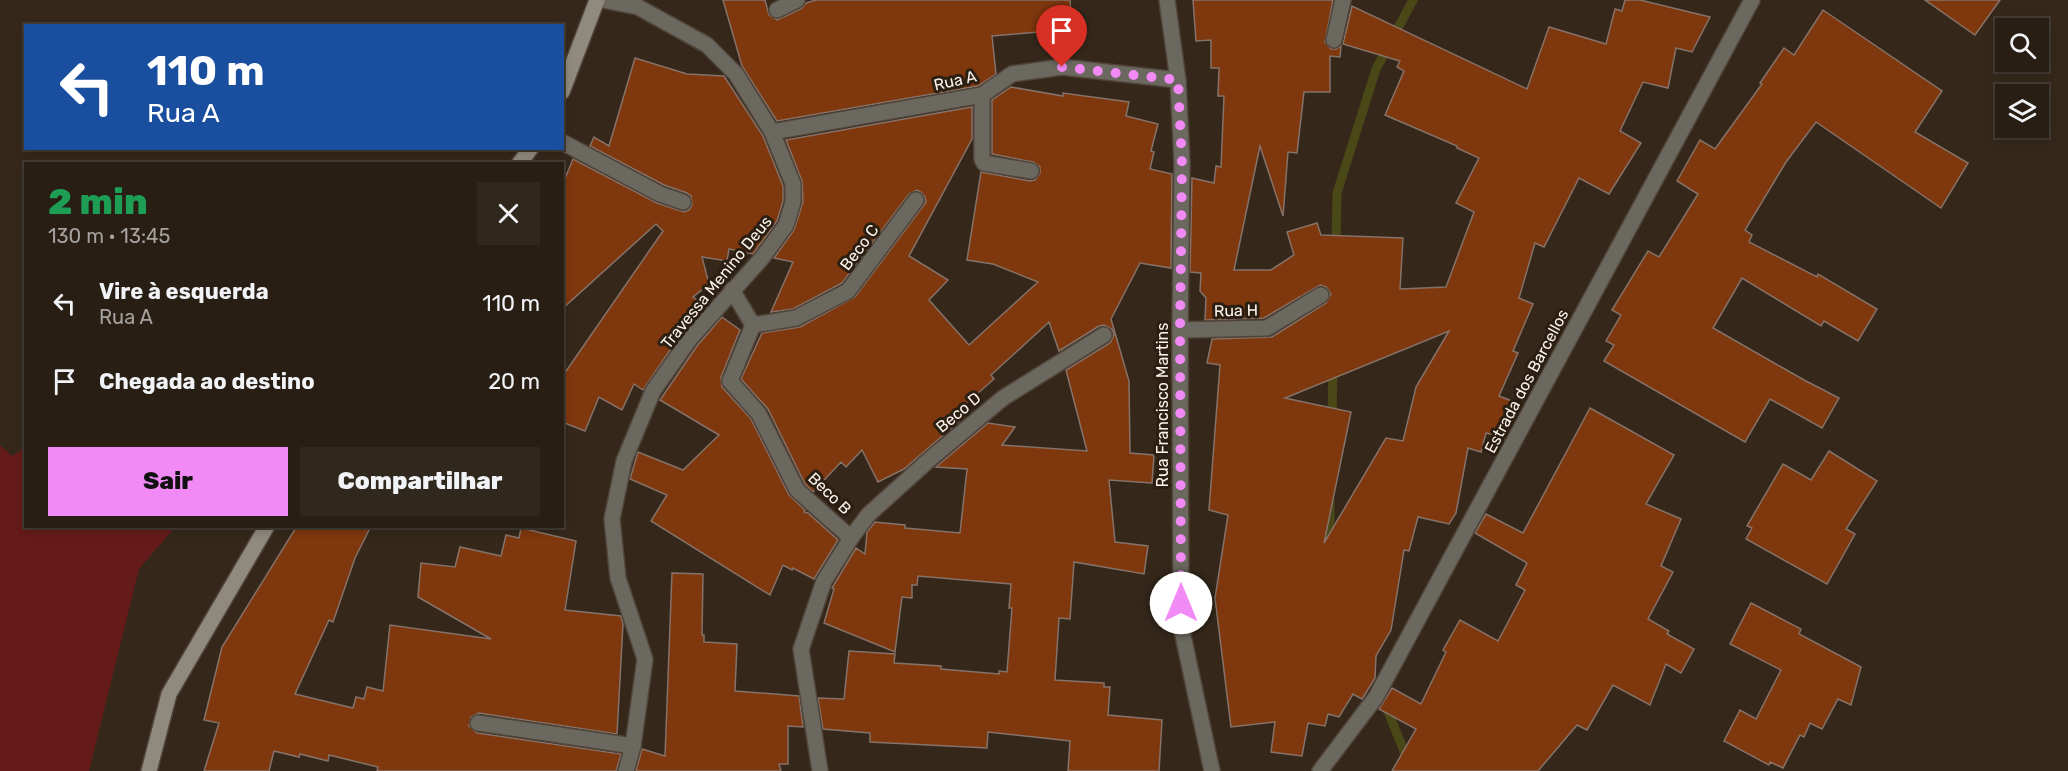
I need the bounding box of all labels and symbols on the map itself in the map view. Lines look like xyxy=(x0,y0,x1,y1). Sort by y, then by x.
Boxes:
pin xyxy=(1036,5,1087,67)
street label: Rua A xyxy=(932,66,979,95)
street label: Travessa Menino Deus xyxy=(657,212,776,352)
street label: Beco C xyxy=(836,221,883,274)
street label: Rua H xyxy=(1214,301,1258,320)
street label: Estrada dos Barcellos xyxy=(1480,306,1572,456)
street label: Rua Francisco Martins xyxy=(1153,323,1172,487)
street label: Beco D xyxy=(932,388,985,437)
street label: Beco B xyxy=(804,468,855,518)
position arrow xyxy=(1149,571,1213,635)

